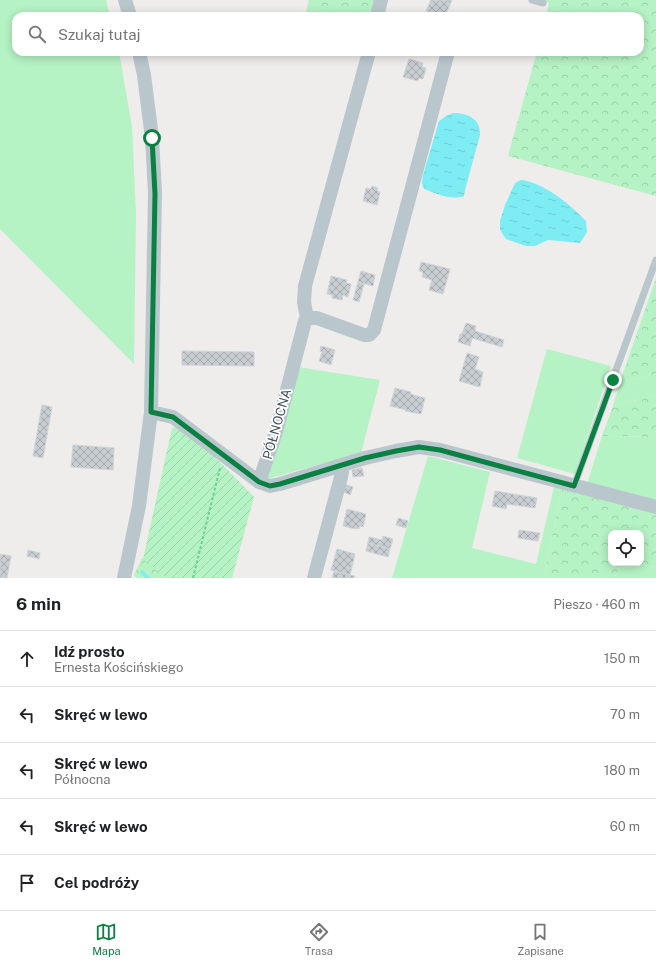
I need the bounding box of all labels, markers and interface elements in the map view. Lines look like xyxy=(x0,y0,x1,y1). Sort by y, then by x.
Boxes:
search box xyxy=(12,12,644,56)
icon: search xyxy=(26,23,48,45)
text: Szukaj tutaj xyxy=(58,26,141,43)
route start xyxy=(143,129,161,147)
route end xyxy=(604,371,622,389)
street label: PÓŁNOCNA xyxy=(259,387,294,461)
map controls xyxy=(608,530,644,566)
button: locate xyxy=(608,530,644,566)
text: 6 min xyxy=(16,594,61,614)
text: Pieszo · 460 m xyxy=(553,597,640,612)
text: Idź prosto xyxy=(54,643,125,660)
icon: ahead xyxy=(16,648,38,670)
text: 150 m xyxy=(604,651,640,666)
text: Ernesta Kościńskiego xyxy=(54,660,183,675)
icon: left xyxy=(16,704,38,726)
text: Skręć w lewo xyxy=(54,706,148,723)
text: 70 m xyxy=(610,707,640,722)
text: Skręć w lewo xyxy=(54,755,148,772)
icon: left xyxy=(16,760,38,782)
text: 180 m xyxy=(604,763,640,778)
text: Północna xyxy=(54,772,111,787)
icon: left xyxy=(16,816,38,838)
text: Skręć w lewo xyxy=(54,818,148,835)
text: 60 m xyxy=(610,819,640,834)
icon: arrive xyxy=(16,872,38,894)
text: Cel podróży xyxy=(54,874,139,891)
tab: Mapa xyxy=(92,921,121,957)
tab: Trasa xyxy=(305,921,333,957)
tab: Zapisane xyxy=(517,921,564,957)

